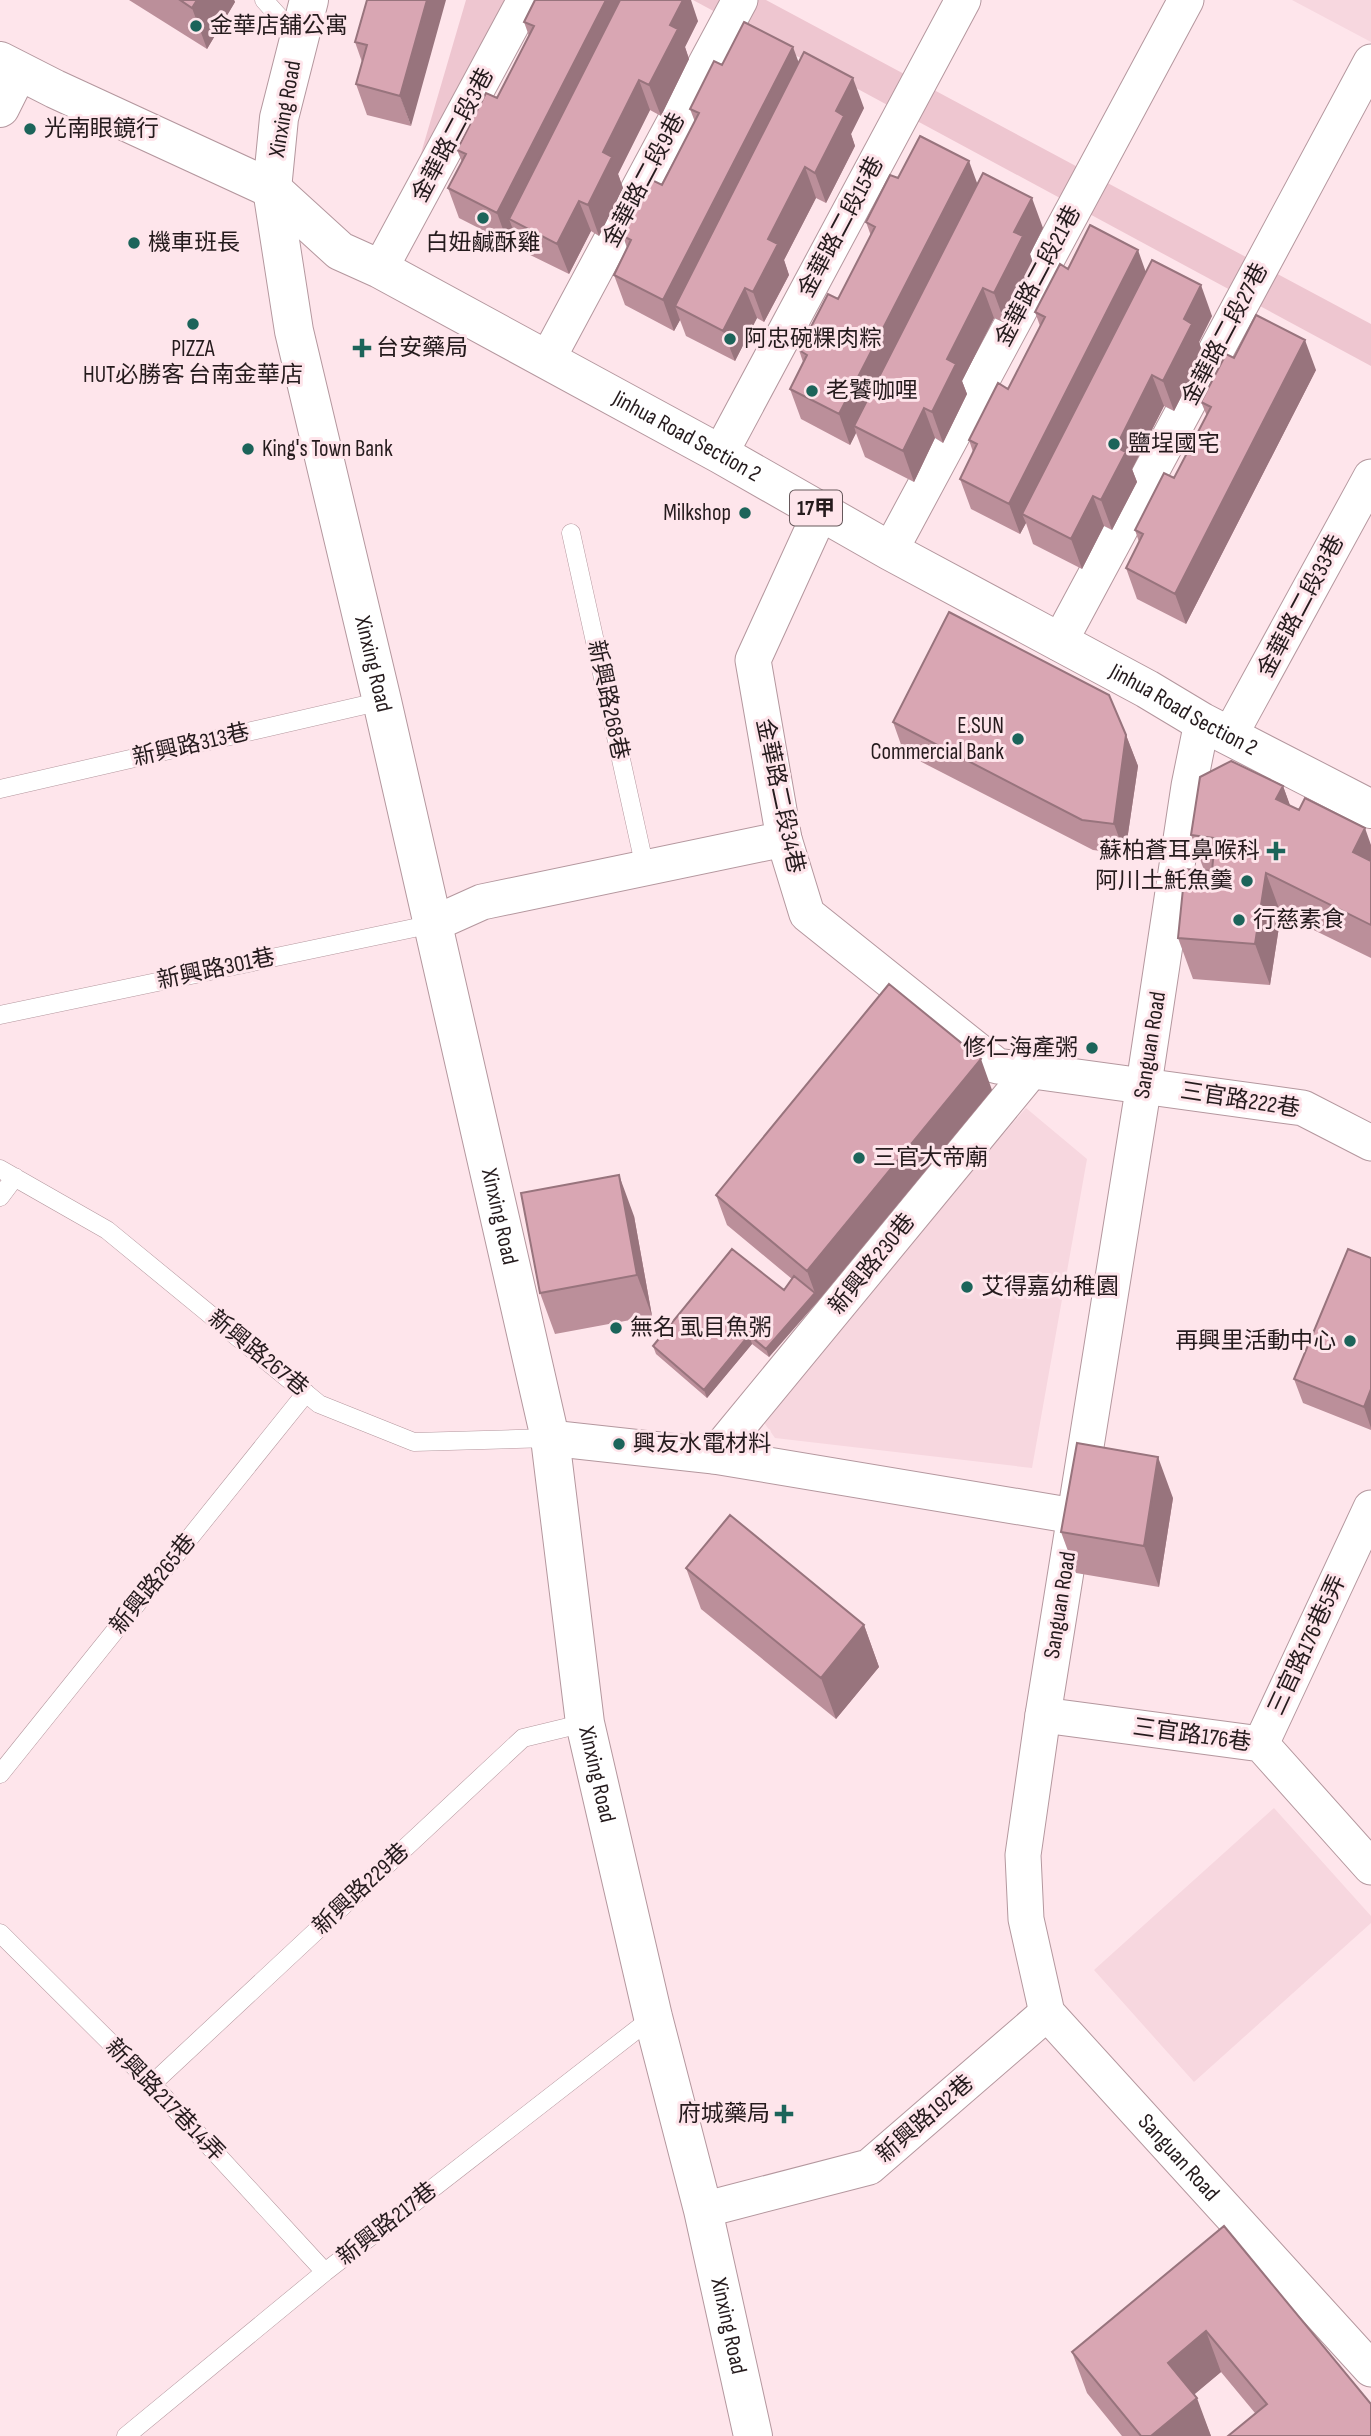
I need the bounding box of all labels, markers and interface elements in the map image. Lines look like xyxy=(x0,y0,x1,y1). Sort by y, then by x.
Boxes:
place label: 金華店舖公寓 xyxy=(210,12,348,40)
marker: 金華店舖公寓 xyxy=(188,18,204,34)
street label: Xinxing Road xyxy=(263,58,307,161)
street label: 金華路二段3巷 xyxy=(406,63,500,207)
street label: 金華路二段9巷 xyxy=(597,108,691,252)
place label: 光南眼鏡行 xyxy=(44,115,159,143)
marker: 光南眼鏡行 xyxy=(22,121,38,137)
street label: 金華路二段15巷 xyxy=(792,152,890,302)
street label: 金華路二段21巷 xyxy=(989,201,1087,351)
marker: 白妞鹹酥雞 xyxy=(475,210,491,226)
place label: 機車班長 xyxy=(148,229,240,257)
place label: 白妞鹹酥雞 xyxy=(426,229,541,257)
marker: 機車班長 xyxy=(126,235,142,251)
street label: 金華路二段27巷 xyxy=(1176,258,1274,410)
marker: PIZZA HUT必勝客 台南金華店 xyxy=(185,316,201,332)
place label: 阿忠碗粿肉粽 xyxy=(744,325,882,353)
marker: 阿忠碗粿肉粽 xyxy=(722,331,738,347)
place label: 台安藥局 xyxy=(376,334,468,362)
place label: PIZZA HUT必勝客 台南金華店 xyxy=(83,335,303,389)
marker: 台安藥局 xyxy=(354,340,370,356)
place label: 老饕咖哩 xyxy=(826,377,918,405)
marker: 老饕咖哩 xyxy=(804,383,820,399)
street label: Jinhua Road Section 2 xyxy=(607,384,766,488)
place label: 鹽埕國宅 xyxy=(1128,430,1220,458)
place label: King's Town Bank xyxy=(262,435,393,463)
marker: 鹽埕國宅 xyxy=(1106,436,1122,452)
marker: King's Town Bank xyxy=(240,441,256,457)
road number: 17甲 xyxy=(790,490,842,526)
place label: Milkshop xyxy=(663,499,731,527)
marker: Milkshop xyxy=(737,505,753,521)
street label: 金華路二段33巷 xyxy=(1252,530,1350,682)
street label: Xinxing Road xyxy=(348,612,398,715)
street label: 新興路268巷 xyxy=(582,638,634,762)
street label: Jinhua Road Section 2 xyxy=(1104,657,1262,762)
place label: E.SUN Commercial Bank xyxy=(870,712,1004,766)
street label: 金華路二段34巷 xyxy=(750,716,810,876)
street label: 新興路313巷 xyxy=(130,718,252,772)
marker: E.SUN Commercial Bank xyxy=(1010,731,1026,747)
place label: 蘇柏蒼耳鼻喉科 xyxy=(1099,837,1260,865)
marker: 蘇柏蒼耳鼻喉科 xyxy=(1266,841,1286,861)
place label: 阿川土魠魚羹 xyxy=(1095,867,1233,895)
marker: 阿川土魠魚羹 xyxy=(1239,873,1255,889)
place label: 行慈素食 xyxy=(1253,906,1345,934)
marker: 行慈素食 xyxy=(1231,912,1247,928)
street label: 新興路301巷 xyxy=(154,943,278,995)
street label: Sanguan Road xyxy=(1128,989,1172,1101)
place label: 修仁海產粥 xyxy=(963,1034,1078,1062)
marker: 修仁海產粥 xyxy=(1084,1040,1100,1056)
street label: 三官路222巷 xyxy=(1178,1077,1302,1123)
place label: 三官大帝廟 xyxy=(873,1144,988,1172)
marker: 三官大帝廟 xyxy=(851,1150,867,1166)
street label: Xinxing Road xyxy=(475,1165,524,1267)
street label: 新興路230巷 xyxy=(823,1208,921,1320)
place label: 艾得嘉幼稚園 xyxy=(981,1273,1119,1301)
marker: 艾得嘉幼稚園 xyxy=(959,1279,975,1295)
street label: 新興路267巷 xyxy=(202,1304,314,1402)
place label: 無名 虱目魚粥 xyxy=(630,1314,772,1342)
marker: 無名 虱目魚粥 xyxy=(608,1320,624,1336)
place label: 再興里活動中心 xyxy=(1175,1327,1336,1355)
marker: 再興里活動中心 xyxy=(1342,1333,1358,1349)
place label: 興友水電材料 xyxy=(633,1430,771,1458)
marker: 興友水電材料 xyxy=(611,1436,627,1452)
street label: 新興路265巷 xyxy=(104,1528,202,1640)
street label: Sanguan Road xyxy=(1038,1549,1082,1661)
street label: 三官路176巷5弄 xyxy=(1262,1570,1352,1720)
street label: 三官路176巷 xyxy=(1131,1713,1253,1757)
street label: Xinxing Road xyxy=(572,1723,622,1825)
street label: 新興路229巷 xyxy=(307,1837,415,1941)
street label: 新興路217巷14弄 xyxy=(100,2033,230,2167)
street label: 新興路192巷 xyxy=(871,2069,979,2169)
place label: 府城藥局 xyxy=(678,2100,770,2128)
marker: 府城藥局 xyxy=(776,2106,792,2122)
street label: Sanguan Road xyxy=(1132,2108,1225,2207)
street label: 新興路217巷 xyxy=(332,2176,442,2272)
street label: Xinxing Road xyxy=(704,2274,753,2377)

